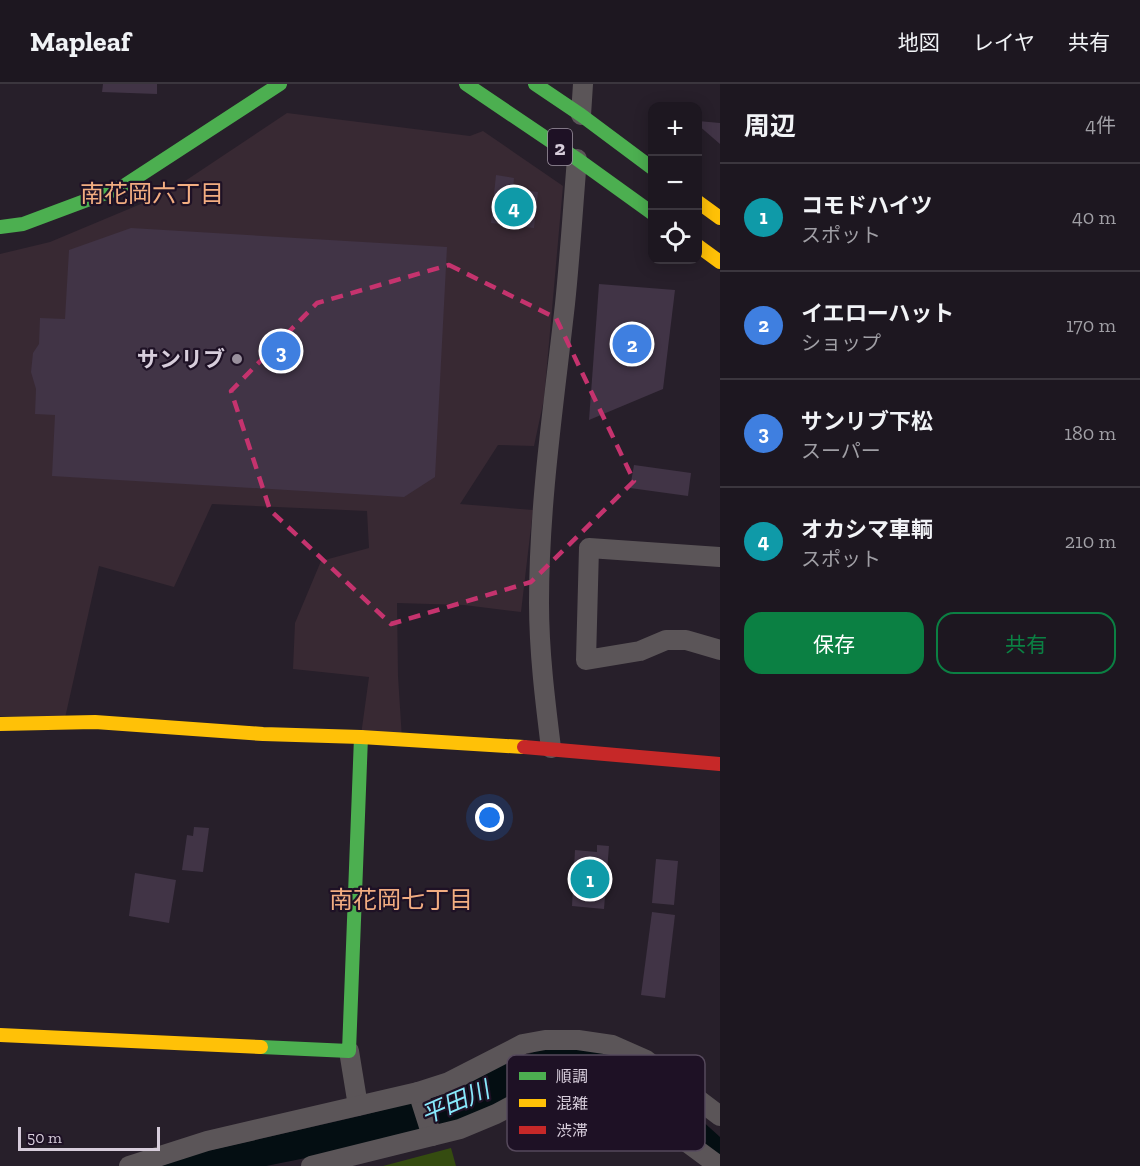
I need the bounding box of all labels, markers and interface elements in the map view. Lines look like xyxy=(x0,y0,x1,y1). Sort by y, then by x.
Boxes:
text: Mapleaf xyxy=(30,25,130,58)
text: 地図 xyxy=(898,30,940,55)
text: レイヤ xyxy=(973,30,1035,55)
text: 共有 xyxy=(1068,30,1110,55)
map controls xyxy=(648,102,702,264)
button: + xyxy=(648,102,702,156)
text: 周辺 xyxy=(744,110,796,142)
text: 4件 xyxy=(1085,113,1116,137)
road number: 2 xyxy=(548,129,572,165)
button: − xyxy=(648,156,702,210)
district label: 南花岡六丁目 xyxy=(80,179,224,208)
pin: 4 xyxy=(494,184,534,230)
text: コモドハイツ xyxy=(801,192,933,219)
text: 1 xyxy=(759,205,768,229)
text: 40 m xyxy=(1072,205,1116,229)
button: locate xyxy=(648,210,702,264)
text: スポット xyxy=(801,223,881,247)
text: イエローハット xyxy=(801,300,954,327)
text: 2 xyxy=(758,313,769,337)
text: 170 m xyxy=(1066,313,1116,337)
pin: 2 xyxy=(612,322,652,366)
pin: 3 xyxy=(262,328,300,374)
text: ショップ xyxy=(801,331,881,355)
place label: サンリブ xyxy=(137,346,225,373)
marker: サンリブ xyxy=(230,352,244,366)
text: サンリブ下松 xyxy=(801,408,933,435)
text: 3 xyxy=(758,421,769,445)
text: 180 m xyxy=(1064,421,1116,445)
text: スーパー xyxy=(801,439,881,463)
text: オカシマ車輌 xyxy=(801,516,933,543)
text: 4 xyxy=(758,529,769,553)
text: 210 m xyxy=(1065,529,1116,553)
text: スポット xyxy=(801,547,881,571)
button: 保存 xyxy=(744,612,924,674)
button: 共有 xyxy=(936,612,1116,674)
your location xyxy=(475,803,504,832)
pin: 1 xyxy=(570,856,610,902)
district label: 南花岡七丁目 xyxy=(329,885,473,914)
legend xyxy=(507,1055,705,1151)
text: 順調 xyxy=(556,1067,588,1086)
water label: 平田川 xyxy=(416,1073,497,1129)
text: 混雑 xyxy=(556,1094,588,1113)
text: 渋滞 xyxy=(556,1121,588,1140)
scale bar xyxy=(18,1124,160,1152)
text: 50 m xyxy=(27,1128,62,1147)

